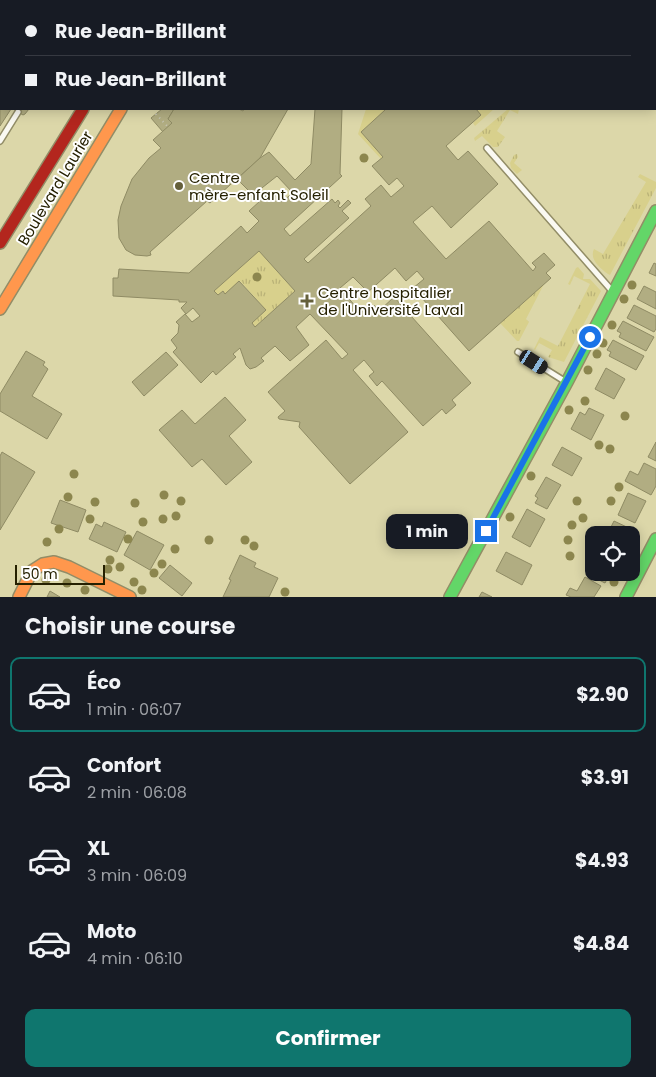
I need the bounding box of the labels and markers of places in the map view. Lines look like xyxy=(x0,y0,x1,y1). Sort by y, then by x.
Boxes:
place label: Centre mère-enfant Soleil xyxy=(189,167,329,205)
marker: Centre mère-enfant Soleil xyxy=(173,180,185,192)
place label: Centre hospitalier de l'Université Laval xyxy=(318,282,463,320)
marker: Centre hospitalier de l'Université Laval xyxy=(300,294,314,308)

